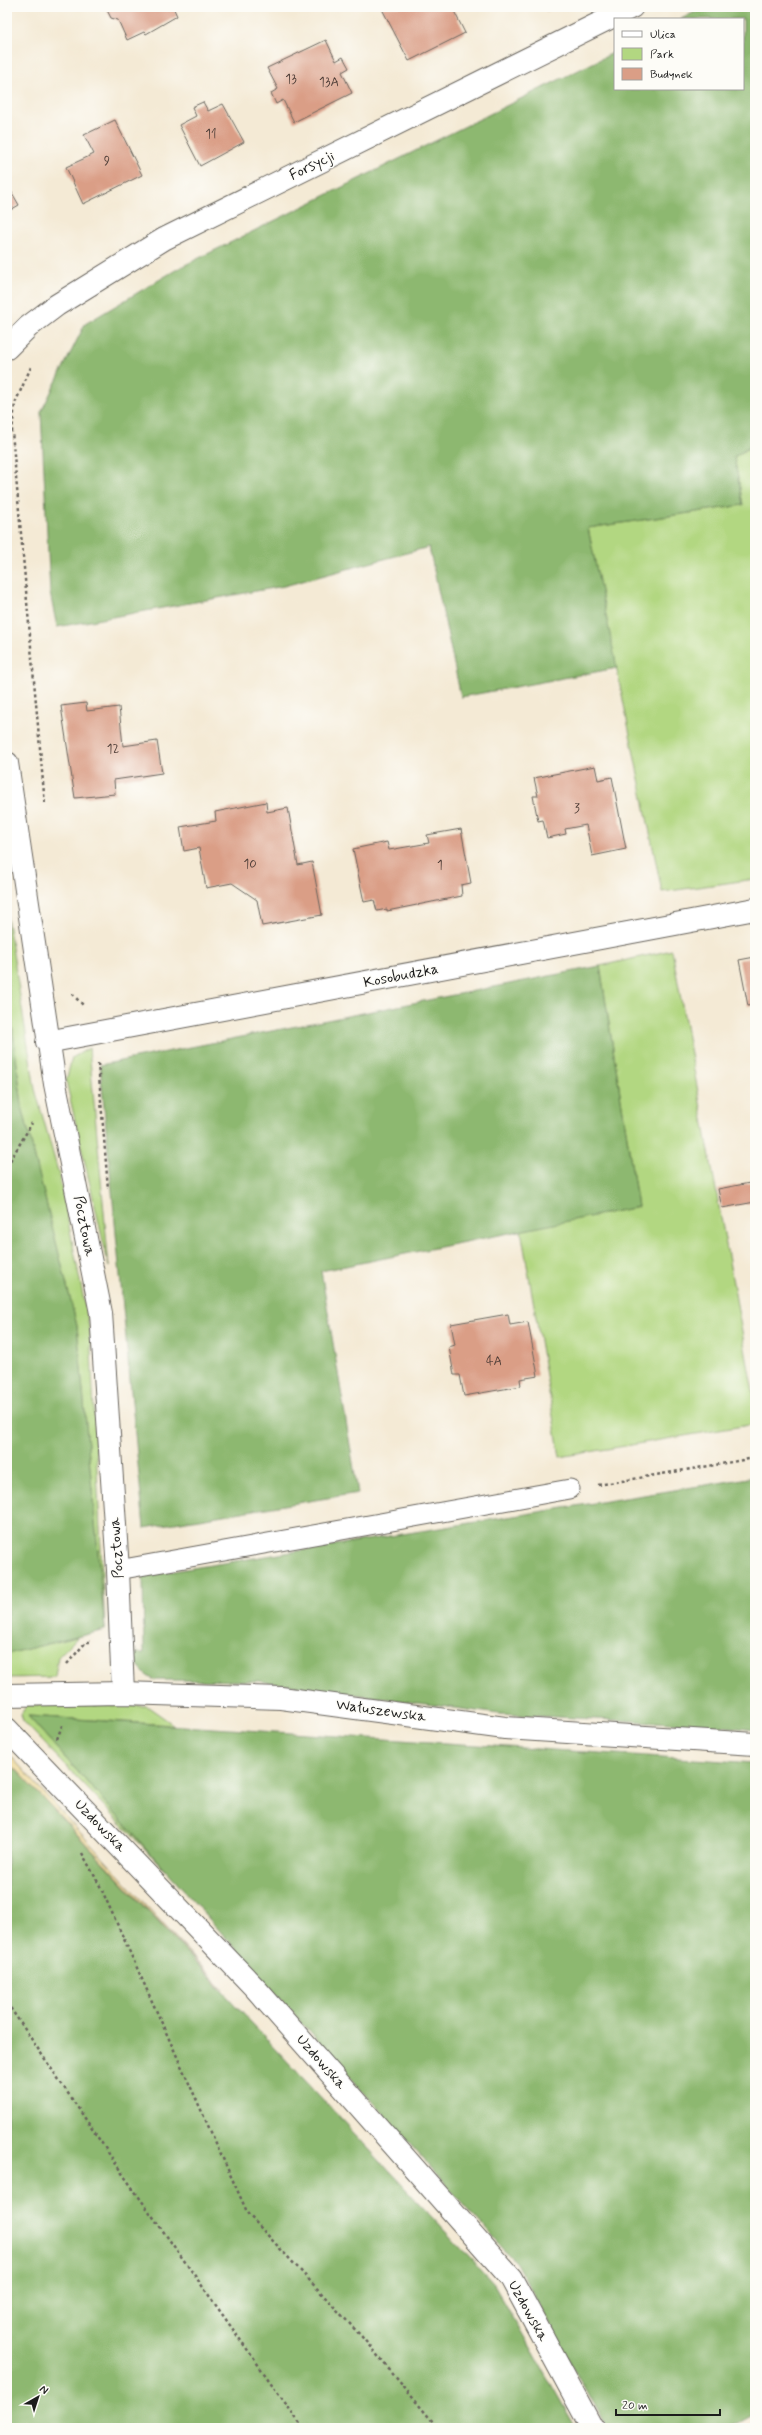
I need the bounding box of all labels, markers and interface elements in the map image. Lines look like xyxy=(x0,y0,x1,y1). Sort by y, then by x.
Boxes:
legend xyxy=(614,18,744,90)
text: Ulica xyxy=(650,27,676,43)
text: Park xyxy=(650,47,674,63)
text: Budynek xyxy=(650,67,693,83)
house number: 13 xyxy=(285,71,297,88)
house number: 13A xyxy=(319,74,339,91)
house number: 11 xyxy=(205,126,217,143)
street label: Forsycji xyxy=(286,146,338,186)
house number: 9 xyxy=(104,153,110,170)
house number: 12 xyxy=(107,741,119,758)
house number: 3 xyxy=(574,800,580,817)
house number: 10 xyxy=(243,856,257,873)
house number: 1 xyxy=(437,857,443,874)
street label: Kosobudzka xyxy=(362,959,440,993)
street label: Pocztowa xyxy=(68,1194,100,1259)
house number: 4A xyxy=(486,1353,502,1370)
street label: Pocztowa xyxy=(105,1516,129,1579)
street label: Wałuszewska xyxy=(335,1695,428,1727)
street label: Uzdowska xyxy=(70,1795,131,1858)
street label: Uzdowska xyxy=(292,2030,351,2094)
street label: Uzdowska xyxy=(503,2277,553,2346)
north arrow xyxy=(18,2377,58,2417)
text: N xyxy=(36,2382,51,2398)
scale bar xyxy=(616,2391,720,2417)
text: 20 m xyxy=(622,2398,648,2414)

